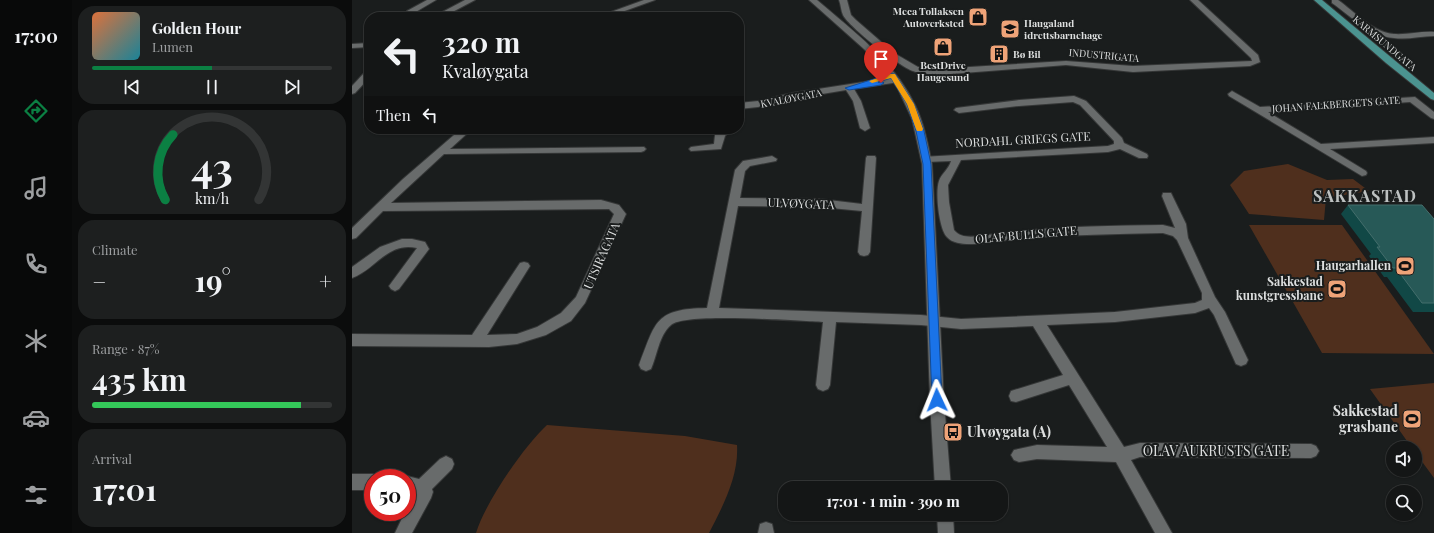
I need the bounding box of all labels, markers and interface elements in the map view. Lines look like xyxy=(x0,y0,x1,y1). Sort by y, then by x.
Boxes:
place label: Meca Tollaksen Autoverksted xyxy=(893,4,965,30)
shop icon: Meca Tollaksen Autoverksted xyxy=(967,6,989,28)
street label: KARMSUNDGATA xyxy=(1350,12,1420,74)
place label: Haugaland idrettsbarnehage xyxy=(1024,16,1103,42)
text: Golden Hour xyxy=(152,18,241,38)
school or university icon: Haugaland idrettsbarnehage xyxy=(999,18,1021,40)
text: 320 m xyxy=(442,23,520,60)
text: 17:00 xyxy=(14,24,58,48)
icon: left xyxy=(376,28,428,80)
shop icon: BestDrive Haugesund xyxy=(932,36,954,58)
text: Lumen xyxy=(152,38,193,55)
pin xyxy=(864,42,898,83)
building icon: Bø Bil xyxy=(988,43,1010,65)
street label: INDUSTRIGATA xyxy=(1068,45,1141,65)
place label: Bø Bil xyxy=(1013,47,1041,61)
icon: arrive xyxy=(870,48,892,70)
place label: BestDrive Haugesund xyxy=(917,58,969,84)
text: Kvaløygata xyxy=(442,59,529,83)
icon: previous xyxy=(121,76,143,98)
icon: pause xyxy=(201,76,223,98)
icon: next xyxy=(281,76,303,98)
street label: KVALØYGATA xyxy=(759,85,823,111)
street label: JOHAN FALKBERGETS GATE xyxy=(1270,93,1401,116)
icon: directions xyxy=(22,97,50,125)
icon: left xyxy=(419,104,441,126)
text: Then xyxy=(376,105,411,125)
street label: NORDAHL GRIEGS GATE xyxy=(955,127,1091,151)
text: 43 xyxy=(191,138,233,193)
icon: music xyxy=(22,174,50,202)
district label: SAKKASTAD xyxy=(1313,185,1417,206)
text: km/h xyxy=(195,189,230,208)
street label: ULVØYGATA xyxy=(767,194,835,212)
street label: UTSIRAGATA xyxy=(579,219,623,291)
street label: OLAF BULLS GATE xyxy=(974,222,1077,246)
text: Climate xyxy=(92,241,138,258)
icon: phone xyxy=(22,250,50,278)
sports icon: Haugarhallen xyxy=(1394,255,1416,277)
place label: Haugarhallen xyxy=(1316,257,1392,273)
text: 19° xyxy=(195,260,231,300)
text: − xyxy=(92,266,106,296)
text: + xyxy=(319,266,332,296)
place label: Sakkestad kunstgressbane xyxy=(1236,273,1323,303)
sports icon: Sakkestad kunstgressbane xyxy=(1326,278,1348,300)
icon: climate xyxy=(22,327,50,355)
text: Range · 87% xyxy=(92,340,159,357)
text: 435 km xyxy=(92,359,187,399)
position arrow xyxy=(916,379,958,421)
place label: Sakkestad grasbane xyxy=(1333,401,1399,436)
icon: car xyxy=(22,404,50,432)
sports icon: Sakkestad grasbane xyxy=(1401,408,1423,430)
bus stop icon: Ulvøygata (A) xyxy=(942,421,964,443)
place label: Ulvøygata (A) xyxy=(967,422,1051,441)
street label: OLAV AUKRUSTS GATE xyxy=(1143,441,1289,460)
map controls xyxy=(1386,441,1422,521)
button: sound xyxy=(1386,441,1422,477)
text: Arrival xyxy=(92,450,132,467)
text: 17:01 xyxy=(92,469,157,509)
speed limit sign: 50 xyxy=(364,469,416,521)
icon: filters xyxy=(22,481,50,509)
button: search xyxy=(1386,485,1422,521)
text: 17:01 · 1 min · 390 m xyxy=(826,491,960,511)

